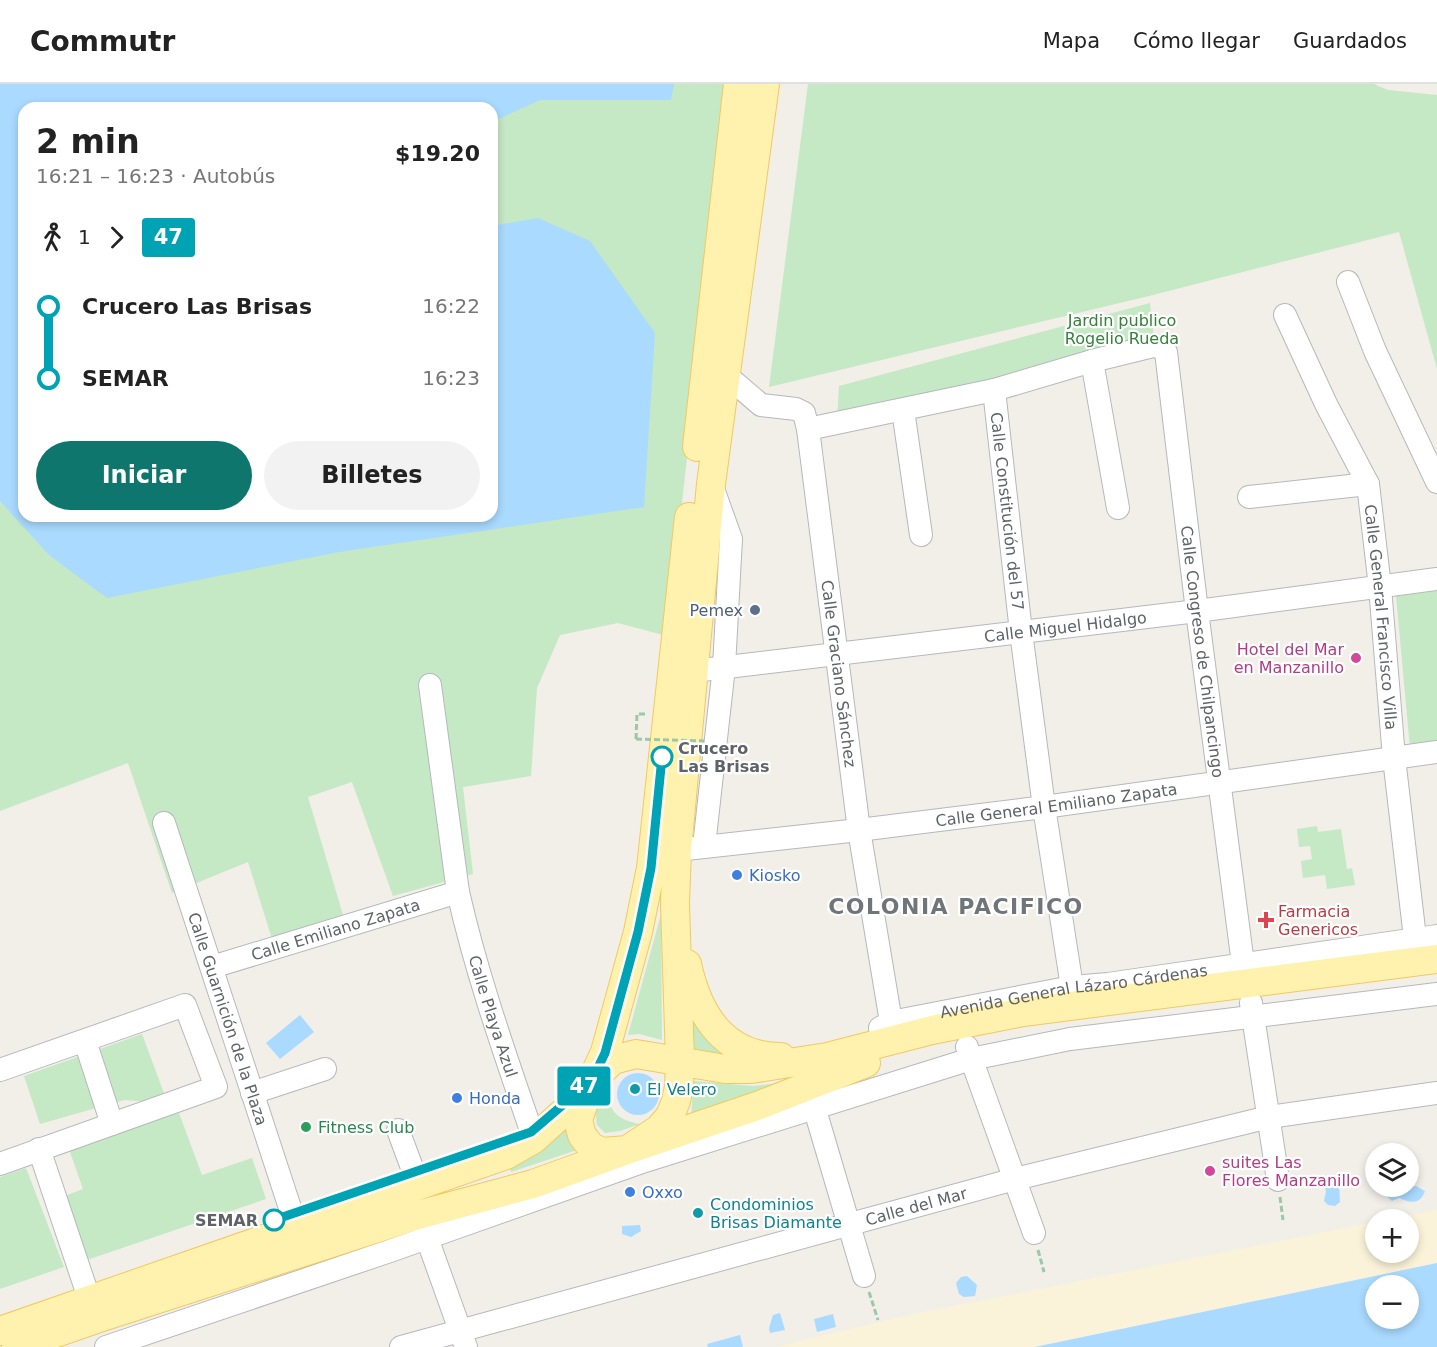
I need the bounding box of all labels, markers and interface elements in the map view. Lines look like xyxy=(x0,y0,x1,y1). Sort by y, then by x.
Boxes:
text: Commutr xyxy=(30,25,175,58)
text: Mapa xyxy=(1043,29,1100,53)
text: Cómo llegar xyxy=(1133,29,1260,53)
text: Guardados xyxy=(1293,29,1407,53)
text: 2 min xyxy=(36,122,140,161)
text: $19.20 xyxy=(395,141,480,166)
text: 16:21 – 16:23 · Autobús xyxy=(36,164,275,188)
icon: walk xyxy=(36,221,69,254)
icon: forward xyxy=(100,221,133,254)
text: 1 xyxy=(78,225,91,249)
text: 47 xyxy=(154,225,183,249)
text: Crucero Las Brisas xyxy=(82,294,312,319)
text: 16:22 xyxy=(422,294,480,318)
park label: Jardin publico Rogelio Rueda xyxy=(1065,311,1179,348)
text: SEMAR xyxy=(82,366,169,391)
text: 16:23 xyxy=(422,366,480,390)
street label: Calle Constitución del 57 xyxy=(987,411,1028,612)
button: Iniciar xyxy=(36,441,252,510)
button: Billetes xyxy=(264,441,480,510)
street label: Calle General Francisco Villa xyxy=(1361,503,1401,731)
street label: Calle Congreso de Chilpancingo xyxy=(1177,524,1228,779)
street label: Calle Graciano Sánchez xyxy=(818,579,860,769)
place label: Pemex xyxy=(689,601,743,620)
marker: Pemex xyxy=(748,603,762,617)
street label: Calle Miguel Hidalgo xyxy=(983,608,1148,646)
place label: Hotel del Mar en Manzanillo xyxy=(1234,640,1344,677)
marker: Hotel del Mar en Manzanillo xyxy=(1349,651,1363,665)
place label: Crucero Las Brisas xyxy=(678,739,770,776)
marker: Crucero Las Brisas xyxy=(651,746,673,768)
street label: Calle General Emiliano Zapata xyxy=(934,779,1178,830)
place label: Kiosko xyxy=(749,866,801,885)
marker: Kiosko xyxy=(730,868,744,882)
district label: COLONIA PACIFICO xyxy=(828,894,1084,919)
street label: Calle Emiliano Zapata xyxy=(249,895,422,964)
place label: Farmacia Genericos xyxy=(1278,902,1358,939)
street label: Calle Guarnición de la Plaza xyxy=(184,910,272,1128)
marker: Farmacia Genericos xyxy=(1259,913,1273,927)
street label: Calle Playa Azul xyxy=(465,953,522,1080)
street label: Avenida General Lázaro Cárdenas xyxy=(938,960,1209,1022)
line badge: 47 xyxy=(557,1066,611,1106)
text: 47 xyxy=(569,1074,599,1098)
place label: El Velero xyxy=(647,1080,717,1099)
marker: El Velero xyxy=(628,1082,642,1096)
place label: Honda xyxy=(469,1089,521,1108)
marker: Honda xyxy=(450,1091,464,1105)
place label: Fitness Club xyxy=(318,1118,414,1137)
marker: Fitness Club xyxy=(299,1120,313,1134)
map controls xyxy=(1365,1143,1419,1329)
button: layers xyxy=(1365,1143,1419,1197)
place label: suites Las Flores Manzanillo xyxy=(1222,1153,1360,1190)
marker: suites Las Flores Manzanillo xyxy=(1203,1164,1217,1178)
place label: Oxxo xyxy=(642,1183,683,1202)
street label: Calle del Mar xyxy=(863,1183,969,1229)
marker: Oxxo xyxy=(623,1185,637,1199)
place label: Condominios Brisas Diamante xyxy=(710,1195,842,1232)
marker: Condominios Brisas Diamante xyxy=(691,1206,705,1220)
marker: SEMAR xyxy=(263,1209,285,1231)
button: + xyxy=(1365,1209,1419,1263)
place label: SEMAR xyxy=(195,1211,258,1230)
button: − xyxy=(1365,1275,1419,1329)

